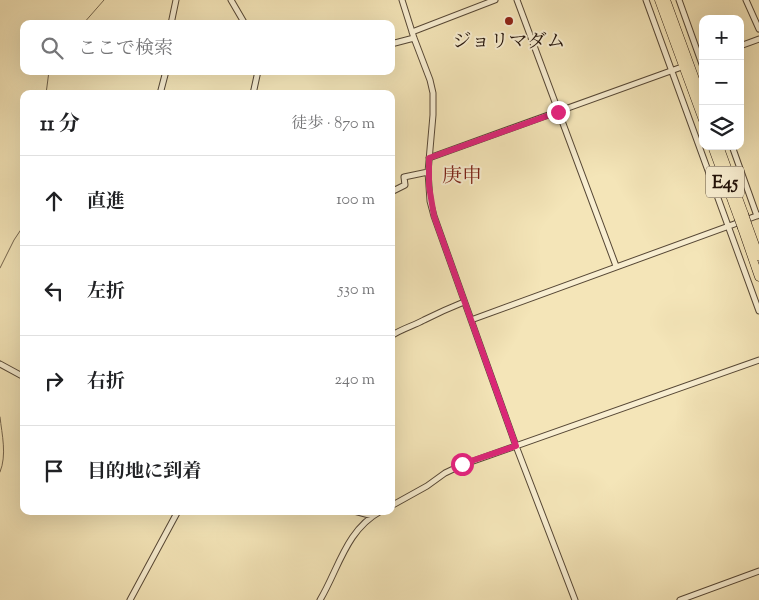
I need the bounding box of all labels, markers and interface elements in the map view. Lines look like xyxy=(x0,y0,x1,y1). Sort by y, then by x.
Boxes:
marker: ジョリマダム xyxy=(503,15,515,27)
map controls xyxy=(699,15,744,150)
button: + xyxy=(699,15,744,60)
search box xyxy=(20,20,395,75)
place label: ジョリマダム xyxy=(452,29,566,56)
icon: search xyxy=(38,34,66,62)
text: ここで検索 xyxy=(78,36,173,63)
button: − xyxy=(699,60,744,105)
route end xyxy=(547,101,570,124)
button: layers xyxy=(699,105,744,150)
text: 11 分 xyxy=(40,110,80,140)
text: 徒歩 · 870 m xyxy=(291,113,375,136)
district label: 庚申 xyxy=(442,163,482,192)
road number: E45 xyxy=(706,166,744,198)
icon: ahead xyxy=(40,187,68,215)
text: 直進 xyxy=(87,189,125,216)
text: 100 m xyxy=(336,189,375,212)
icon: left xyxy=(40,277,68,305)
text: 左折 xyxy=(87,279,125,306)
text: 530 m xyxy=(338,279,375,302)
icon: right xyxy=(40,367,68,395)
text: 右折 xyxy=(87,369,125,396)
text: 240 m xyxy=(334,369,375,392)
route start xyxy=(451,453,474,476)
icon: arrive xyxy=(40,457,68,485)
text: 目的地に到着 xyxy=(87,459,201,486)

